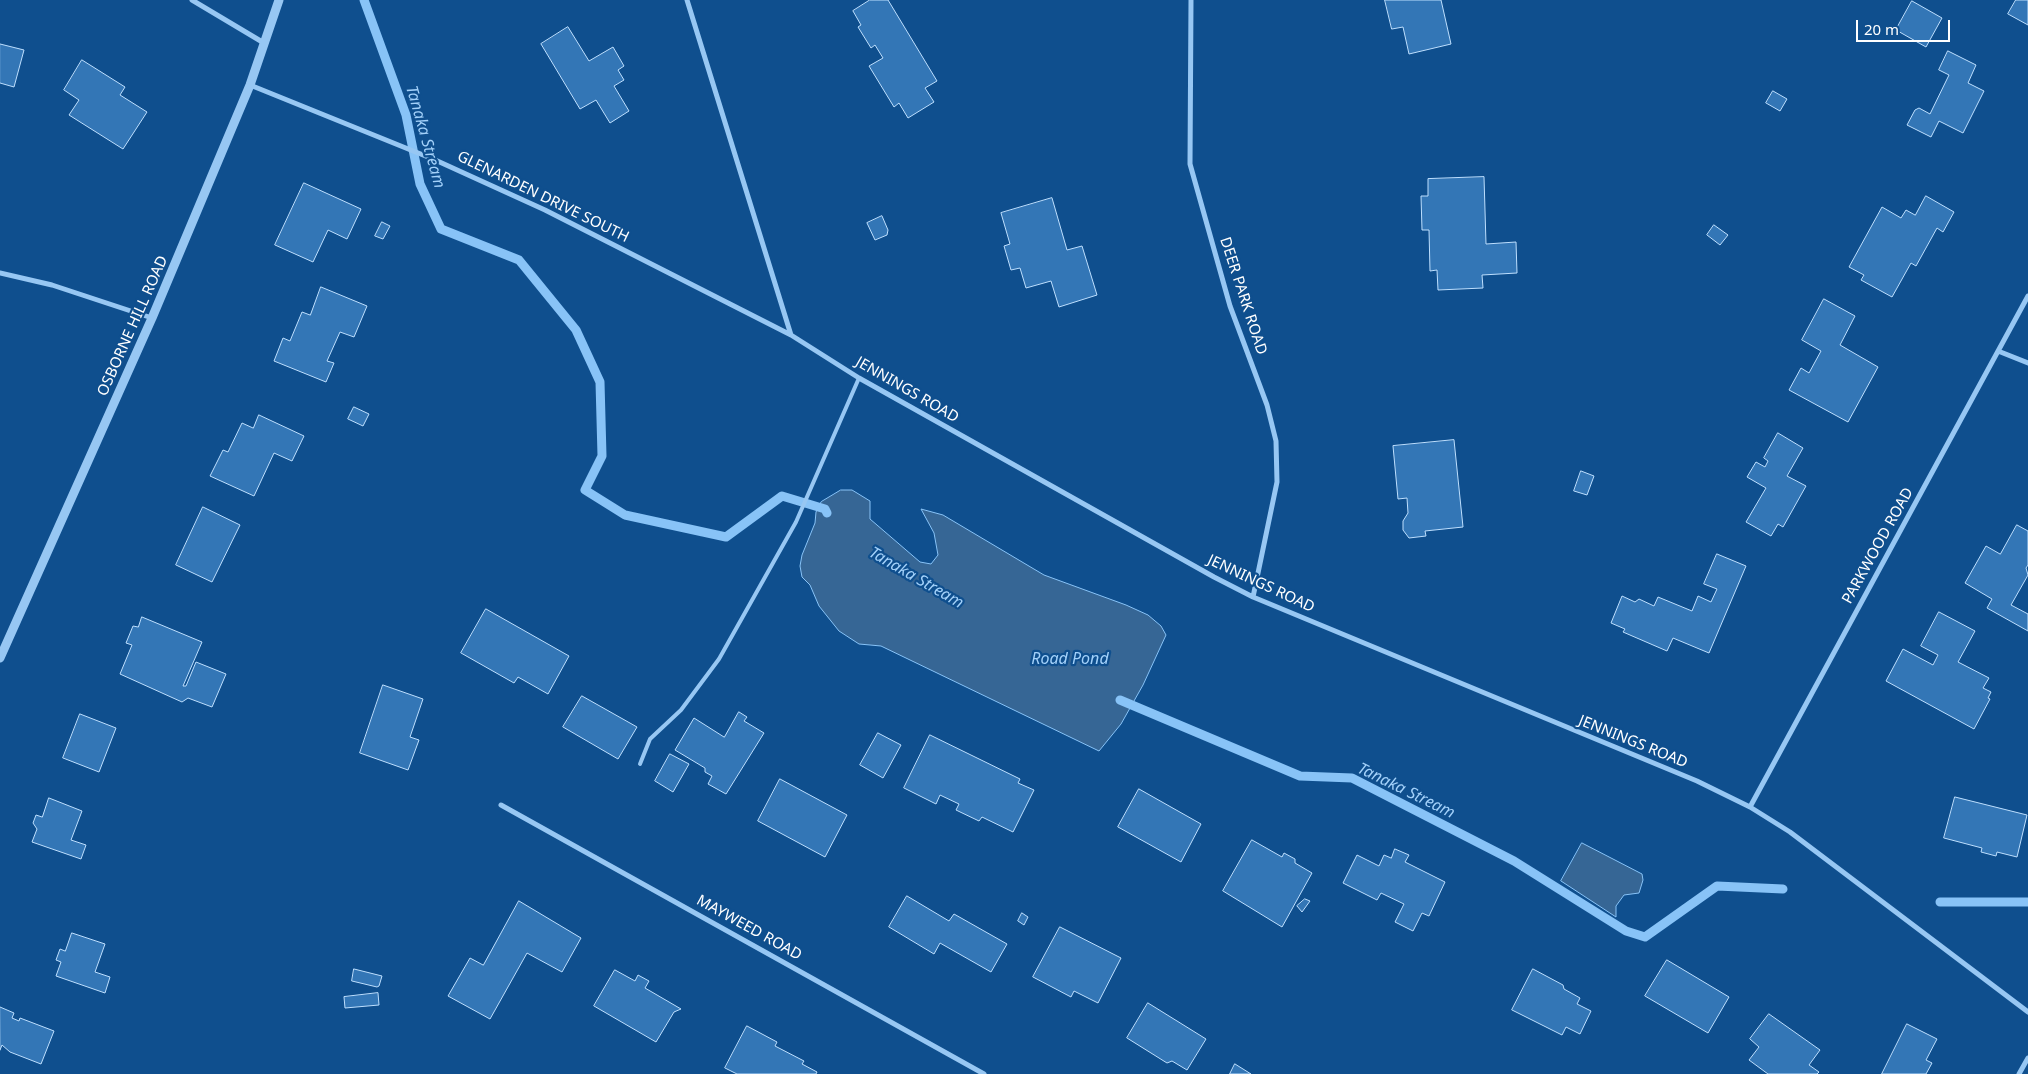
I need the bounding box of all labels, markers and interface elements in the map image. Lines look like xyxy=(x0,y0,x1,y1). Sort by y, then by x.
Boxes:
scale bar xyxy=(1858,10,1952,42)
text: 20 m xyxy=(1864,19,1899,39)
water label: Tanaka Stream xyxy=(401,83,449,191)
street label: GLENARDEN DRIVE SOUTH xyxy=(454,147,632,247)
street label: DEER PARK ROAD xyxy=(1216,235,1270,357)
street label: OSBORNE HILL ROAD xyxy=(94,253,172,399)
street label: JENNINGS ROAD xyxy=(852,353,962,427)
street label: PARKWOOD ROAD xyxy=(1839,485,1917,607)
water label: Tanaka Stream xyxy=(865,543,967,613)
street label: JENNINGS ROAD xyxy=(1205,551,1317,617)
water label: Road Pond xyxy=(1031,649,1109,669)
street label: JENNINGS ROAD xyxy=(1576,712,1690,772)
water label: Tanaka Stream xyxy=(1354,759,1458,823)
street label: MAYWEED ROAD xyxy=(693,892,805,964)

